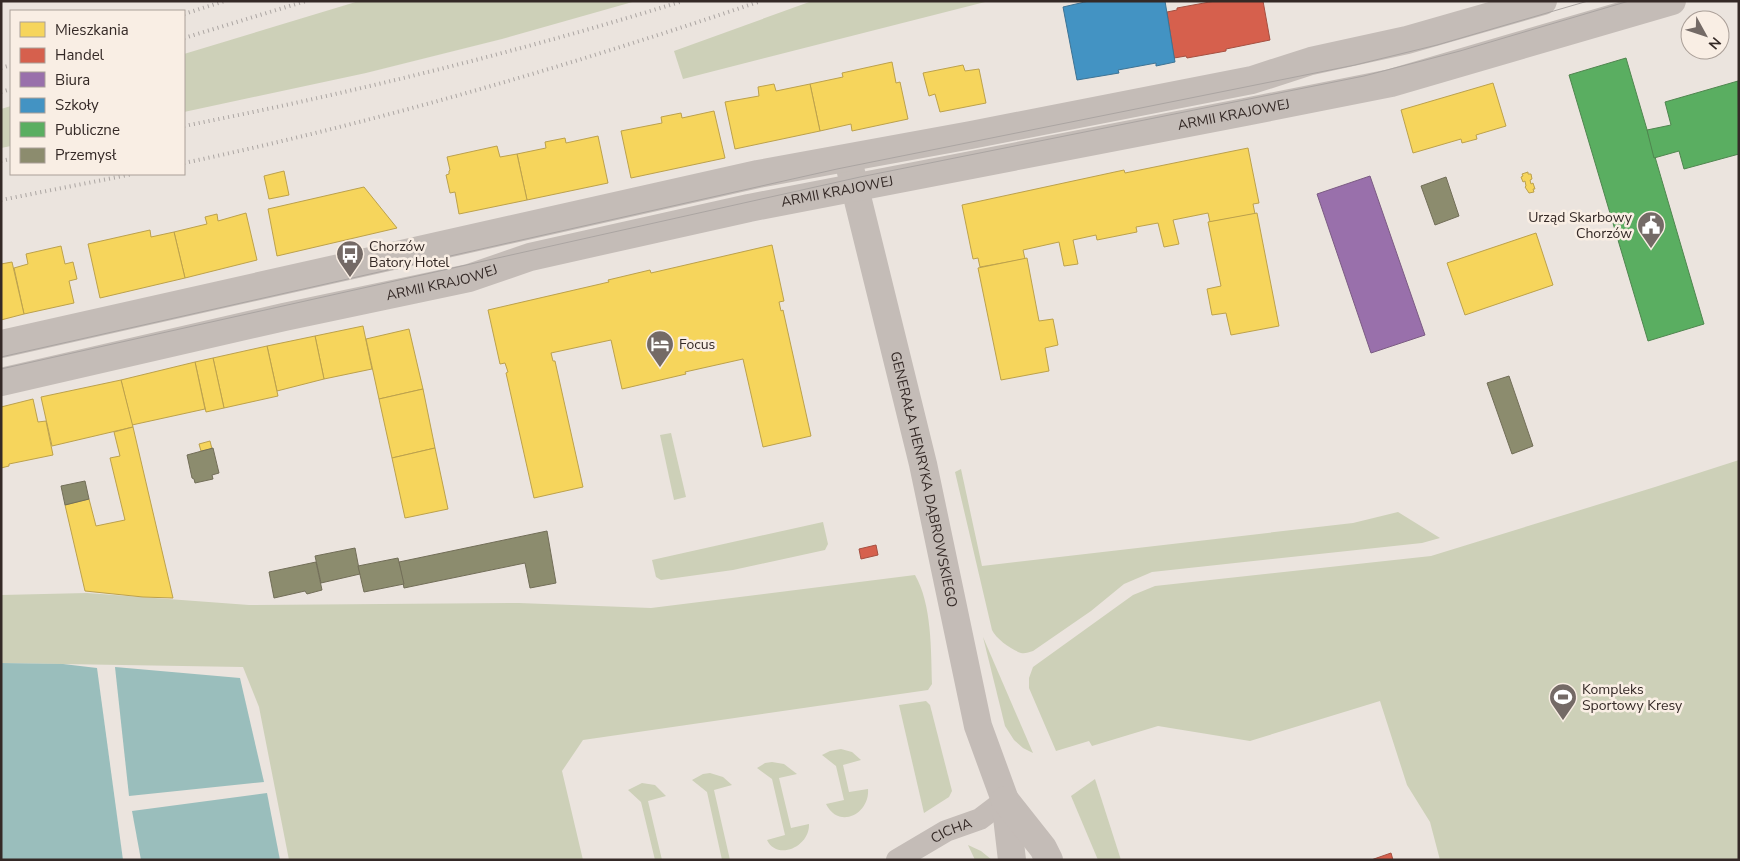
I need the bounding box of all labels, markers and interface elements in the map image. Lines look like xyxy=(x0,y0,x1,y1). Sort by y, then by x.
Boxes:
legend xyxy=(10,10,185,175)
north arrow xyxy=(1680,10,1730,60)
text: Mieszkania xyxy=(55,20,129,40)
text: N xyxy=(1704,33,1725,53)
text: Handel xyxy=(55,45,105,65)
text: Biura xyxy=(55,70,90,90)
street label: ARMII KRAJOWEJ xyxy=(1176,94,1291,134)
text: Szkoły xyxy=(55,95,99,115)
text: Publiczne xyxy=(55,120,120,140)
text: Przemysł xyxy=(55,145,117,165)
street label: ARMII KRAJOWEJ xyxy=(779,171,895,211)
place label: Urząd Skarbowy Chorzów xyxy=(1528,208,1633,243)
public building icon: Urząd Skarbowy Chorzów xyxy=(1636,210,1666,249)
place label: Chorzów Batory Hotel xyxy=(369,237,450,272)
bus stop icon: Chorzów Batory Hotel xyxy=(335,239,365,278)
street label: ARMII KRAJOWEJ xyxy=(384,259,500,305)
hotel icon: Focus xyxy=(645,329,675,368)
place label: Focus xyxy=(679,335,716,354)
street label: GENERAŁA HENRYKA DĄBROWSKIEGO xyxy=(886,349,962,609)
place label: Kompleks Sportowy Kresy xyxy=(1582,680,1683,715)
sports icon: Kompleks Sportowy Kresy xyxy=(1548,682,1578,721)
street label: CICHA xyxy=(927,813,974,848)

